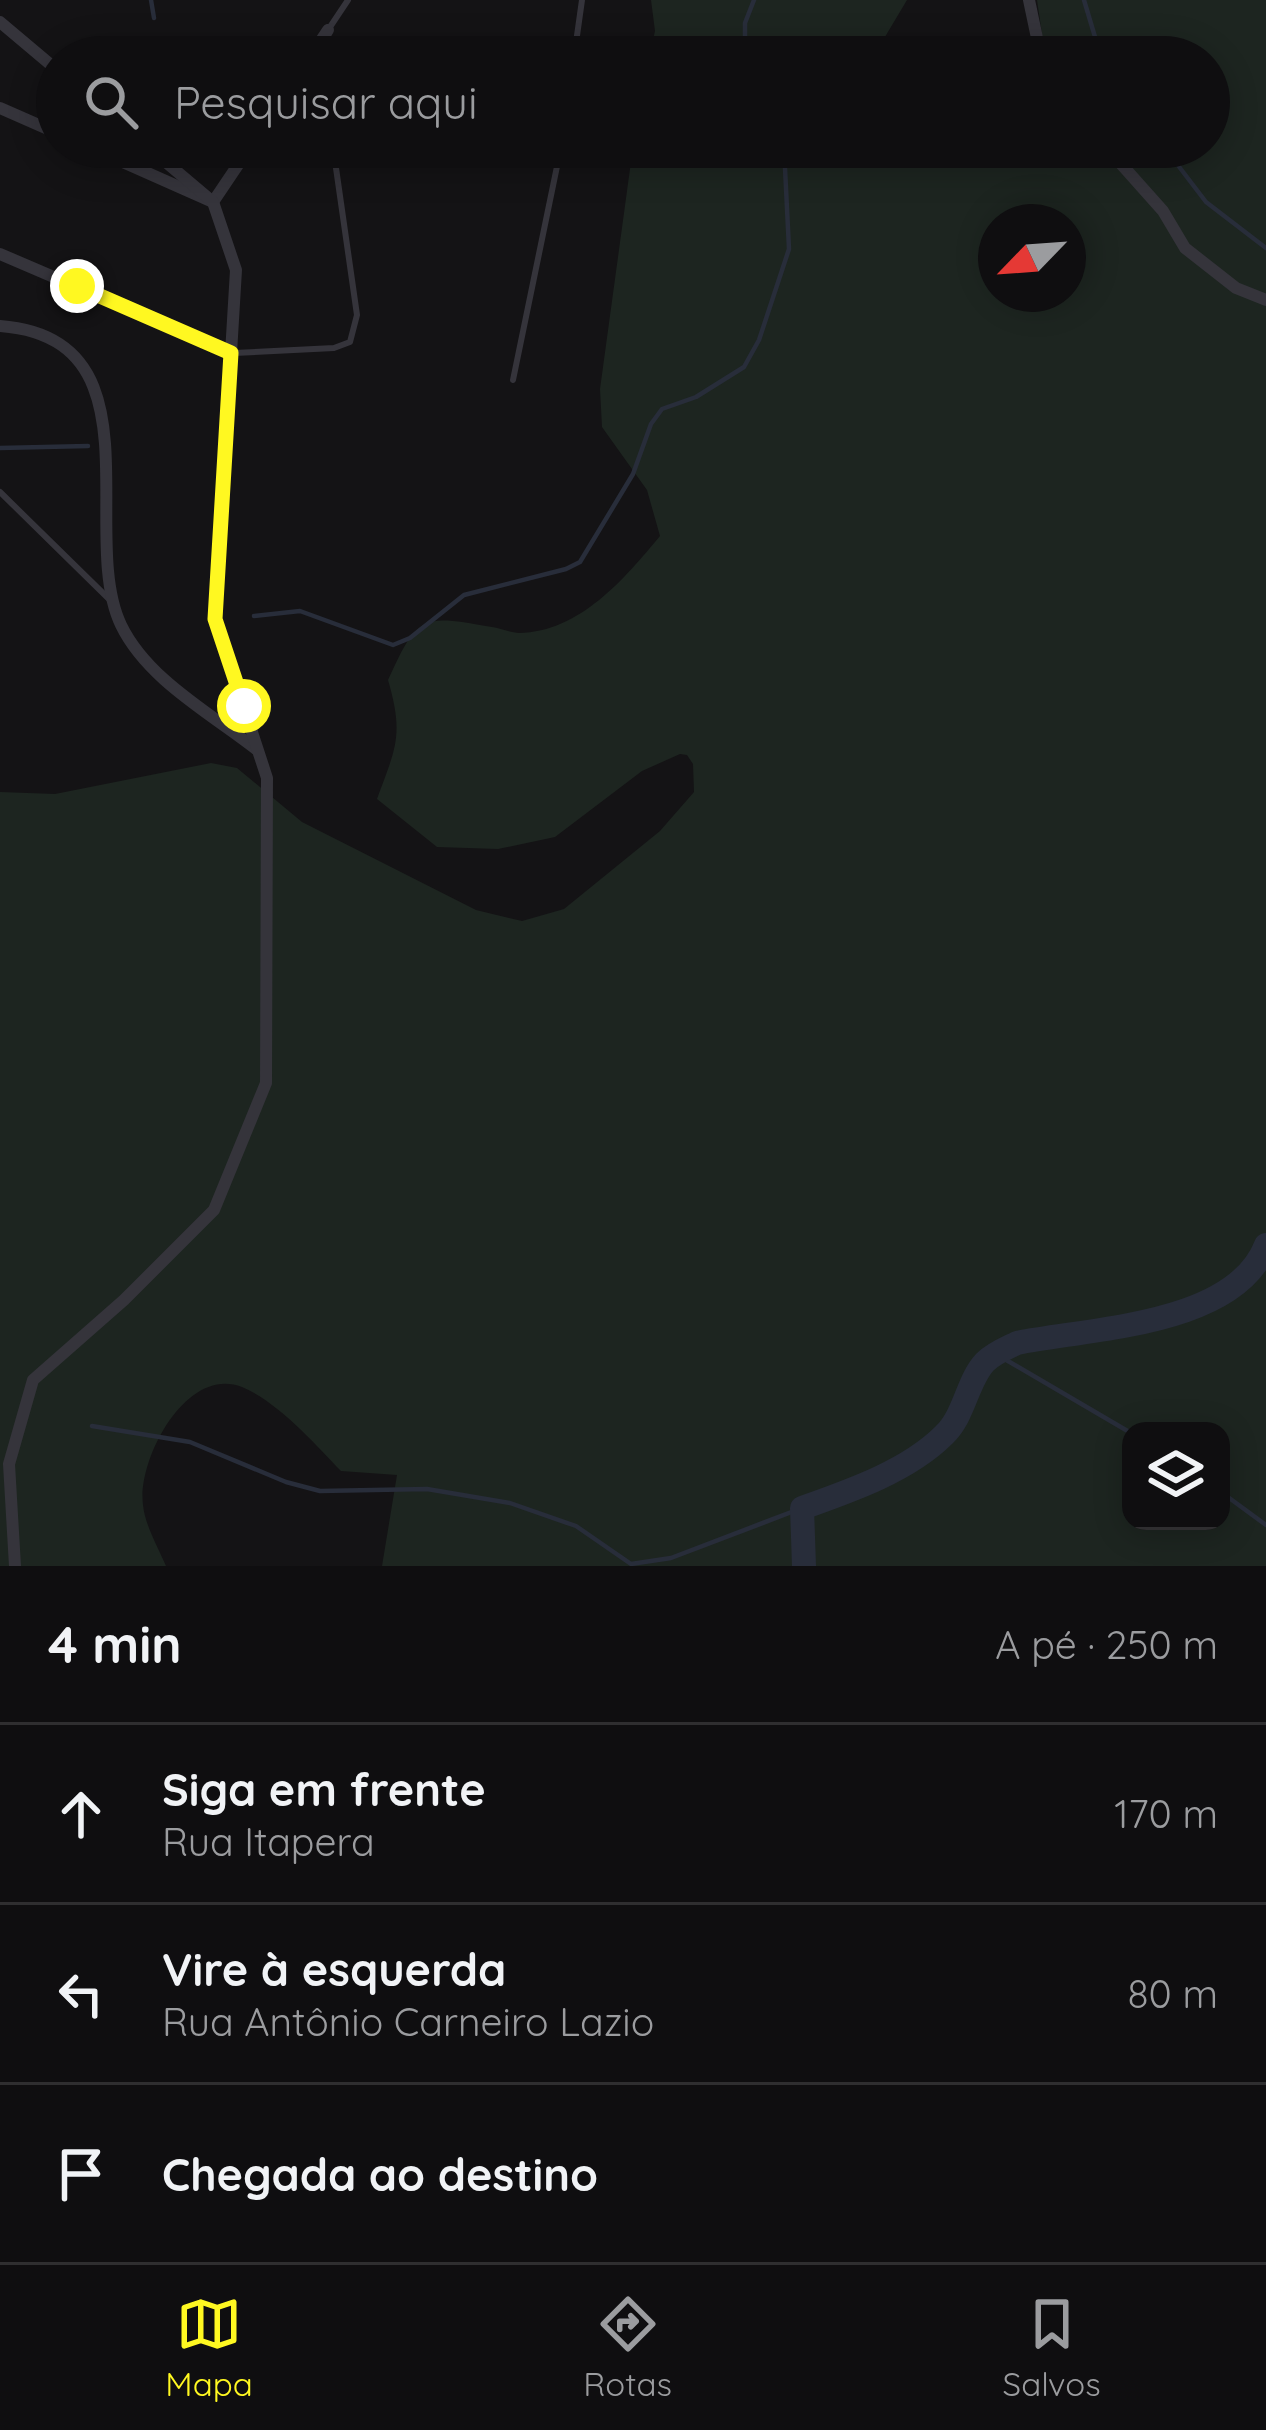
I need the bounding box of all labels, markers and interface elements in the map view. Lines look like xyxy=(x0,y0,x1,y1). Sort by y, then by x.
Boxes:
search box xyxy=(36,36,1230,168)
icon: search xyxy=(78,69,144,135)
text: Pesquisar aqui xyxy=(174,74,478,130)
north arrow xyxy=(978,204,1086,312)
route end xyxy=(50,259,104,313)
route start xyxy=(217,679,271,733)
map controls xyxy=(1122,1422,1230,1530)
button: layers xyxy=(1122,1422,1230,1530)
text: 4 min xyxy=(48,1612,182,1676)
text: A pé · 250 m xyxy=(995,1620,1218,1669)
text: Siga em frente xyxy=(162,1761,486,1817)
icon: ahead xyxy=(48,1781,114,1847)
text: 170 m xyxy=(1114,1789,1218,1838)
text: Rua Itapera xyxy=(162,1817,375,1866)
text: Vire à esquerda xyxy=(162,1941,506,1997)
icon: left xyxy=(48,1961,114,2027)
text: 80 m xyxy=(1128,1969,1218,2018)
text: Rua Antônio Carneiro Lazio xyxy=(162,1997,654,2046)
icon: arrive xyxy=(48,2141,114,2207)
text: Chegada ao destino xyxy=(162,2146,598,2202)
tab: Mapa xyxy=(165,2291,253,2404)
tab: Rotas xyxy=(583,2291,672,2404)
tab: Salvos xyxy=(1003,2291,1101,2404)

